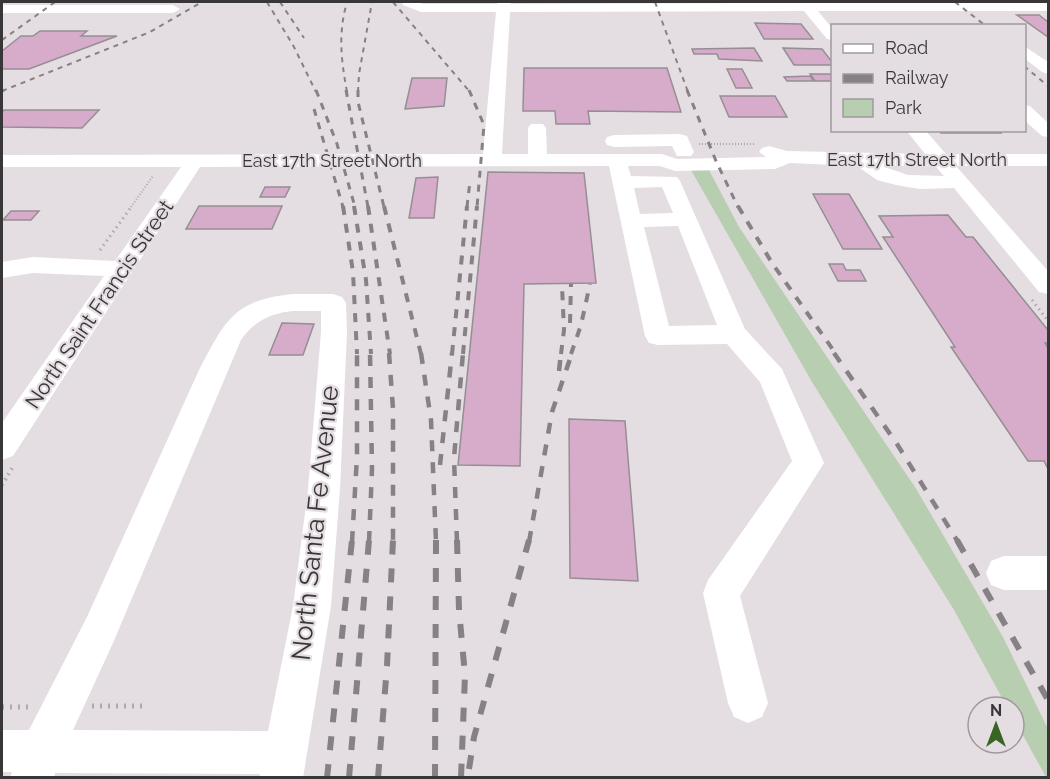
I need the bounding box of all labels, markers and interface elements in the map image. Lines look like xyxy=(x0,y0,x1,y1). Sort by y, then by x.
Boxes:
legend xyxy=(831,24,1026,132)
text: Road xyxy=(885,37,928,58)
text: Railway xyxy=(885,67,949,88)
text: Park xyxy=(885,97,922,118)
street label: East 17th Street North xyxy=(827,149,1007,170)
street label: East 17th Street North xyxy=(242,150,422,171)
street label: North Saint Francis Street xyxy=(20,195,178,413)
street label: North Santa Fe Avenue xyxy=(286,384,344,662)
north arrow xyxy=(966,695,1026,755)
text: N xyxy=(990,701,1002,720)

